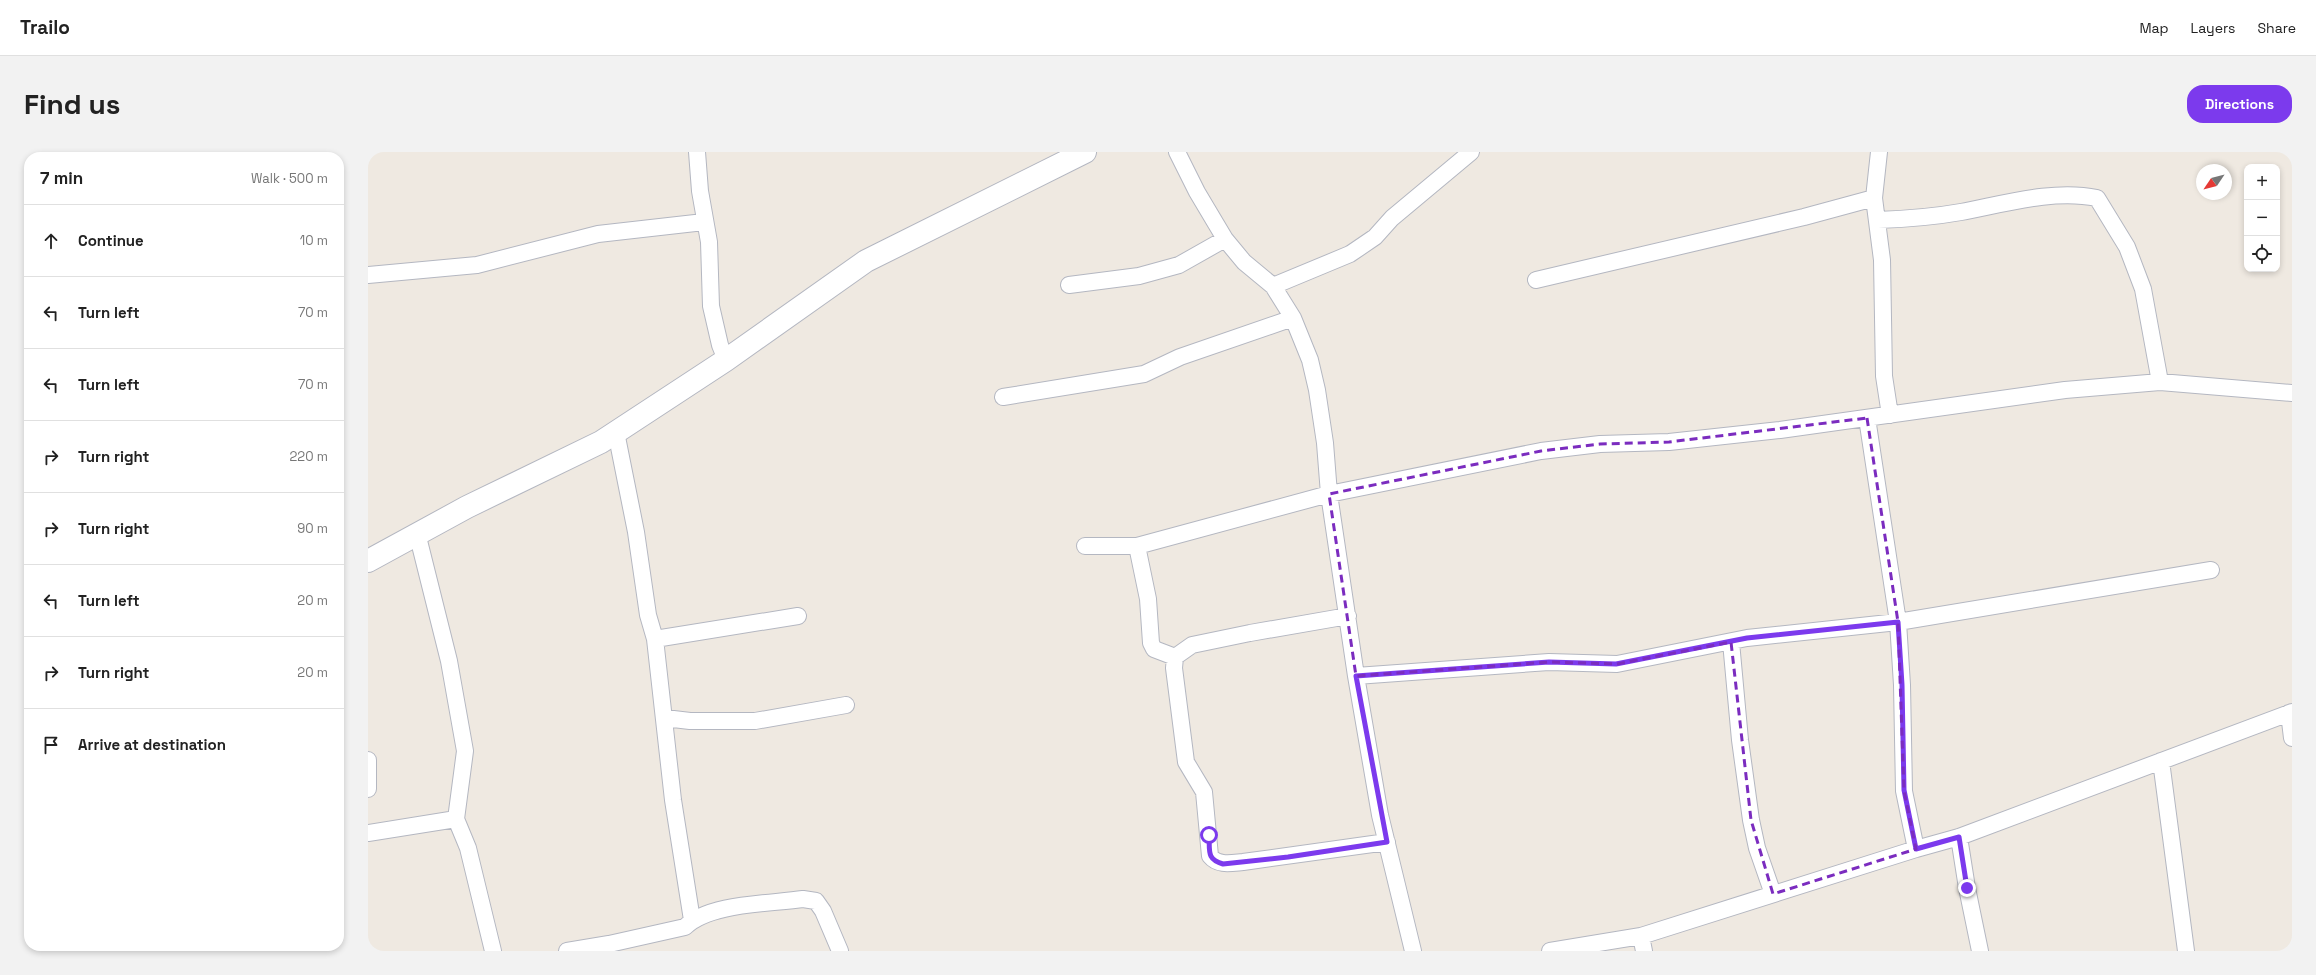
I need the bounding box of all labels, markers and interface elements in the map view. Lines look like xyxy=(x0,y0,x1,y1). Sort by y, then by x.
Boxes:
text: Trailo xyxy=(20,15,70,40)
text: Map xyxy=(2139,19,2169,37)
text: Layers xyxy=(2191,19,2235,37)
text: Share xyxy=(2257,19,2296,37)
button: Directions xyxy=(2187,85,2292,123)
text: Find us xyxy=(24,86,121,122)
north arrow xyxy=(2196,164,2232,200)
map controls xyxy=(2244,164,2280,272)
button: + xyxy=(2244,164,2280,200)
text: 7 min xyxy=(40,167,83,189)
text: Walk · 500 m xyxy=(251,170,328,187)
button: − xyxy=(2244,200,2280,236)
icon: ahead xyxy=(40,230,62,252)
text: Continue xyxy=(78,231,144,250)
text: 10 m xyxy=(300,232,328,249)
button: locate xyxy=(2244,236,2280,272)
icon: left xyxy=(40,302,62,324)
text: Turn left xyxy=(78,303,140,322)
text: 70 m xyxy=(298,304,328,321)
icon: left xyxy=(40,374,62,396)
text: Turn left xyxy=(78,375,140,394)
text: 70 m xyxy=(298,376,328,393)
icon: right xyxy=(40,446,62,468)
text: Turn right xyxy=(78,447,149,466)
text: 220 m xyxy=(289,448,328,465)
icon: right xyxy=(40,518,62,540)
text: Turn right xyxy=(78,519,149,538)
text: 90 m xyxy=(297,520,328,537)
icon: left xyxy=(40,590,62,612)
text: Turn left xyxy=(78,591,140,610)
text: 20 m xyxy=(297,592,328,609)
icon: right xyxy=(40,662,62,684)
text: Turn right xyxy=(78,663,149,682)
text: 20 m xyxy=(297,664,328,681)
icon: arrive xyxy=(40,734,62,756)
text: Arrive at destination xyxy=(78,735,226,754)
route start xyxy=(1200,826,1218,844)
route end xyxy=(1958,879,1976,897)

